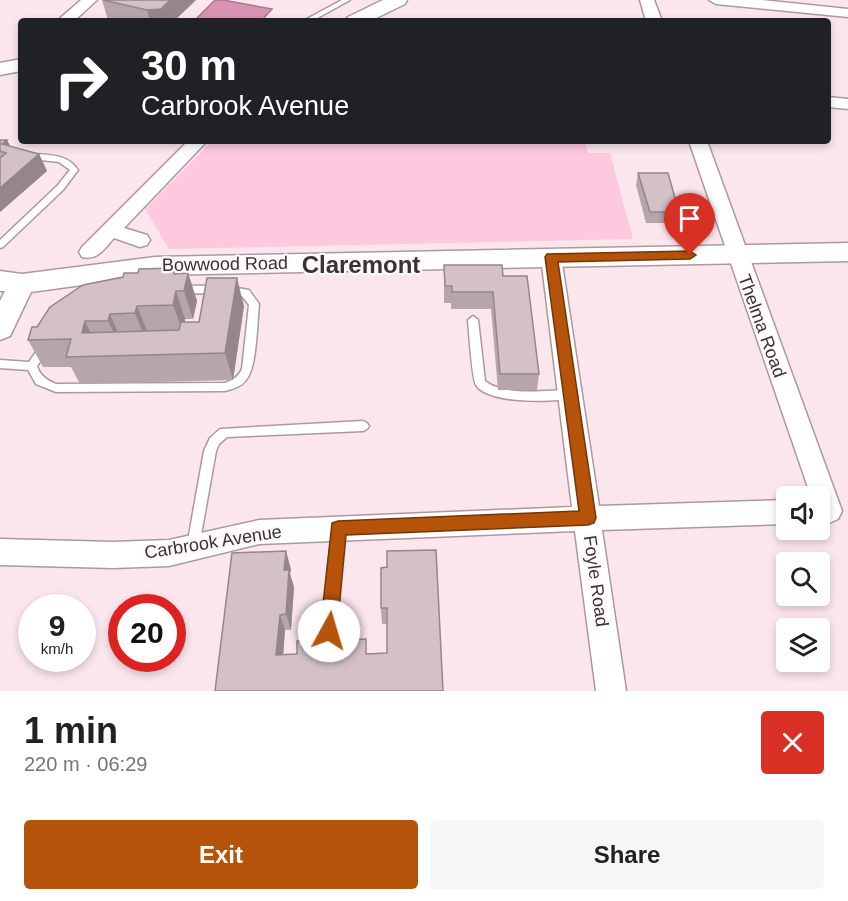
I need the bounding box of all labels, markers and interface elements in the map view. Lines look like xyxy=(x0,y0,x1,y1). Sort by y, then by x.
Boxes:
icon: right xyxy=(42,42,120,120)
text: 30 m xyxy=(141,42,237,89)
text: Carbrook Avenue xyxy=(141,91,349,121)
pin xyxy=(664,193,715,255)
icon: arrive xyxy=(673,202,706,235)
district label: Claremont xyxy=(302,251,420,278)
street label: Bowwood Road xyxy=(162,253,288,275)
street label: Thelma Road xyxy=(734,272,790,380)
map controls xyxy=(776,486,830,672)
button: sound xyxy=(776,486,830,540)
street label: Carbrook Avenue xyxy=(143,521,283,563)
street label: Foyle Road xyxy=(580,534,612,628)
button: search xyxy=(776,552,830,606)
speed limit sign: 20 xyxy=(108,594,186,672)
position arrow xyxy=(297,599,361,663)
text: 9 xyxy=(49,609,65,642)
button: layers xyxy=(776,618,830,672)
text: km/h xyxy=(41,640,73,657)
text: 1 min xyxy=(24,710,118,751)
button: close xyxy=(761,711,824,774)
text: 220 m · 06:29 xyxy=(24,753,147,775)
button: Exit xyxy=(24,820,418,889)
button: Share xyxy=(430,820,824,889)

